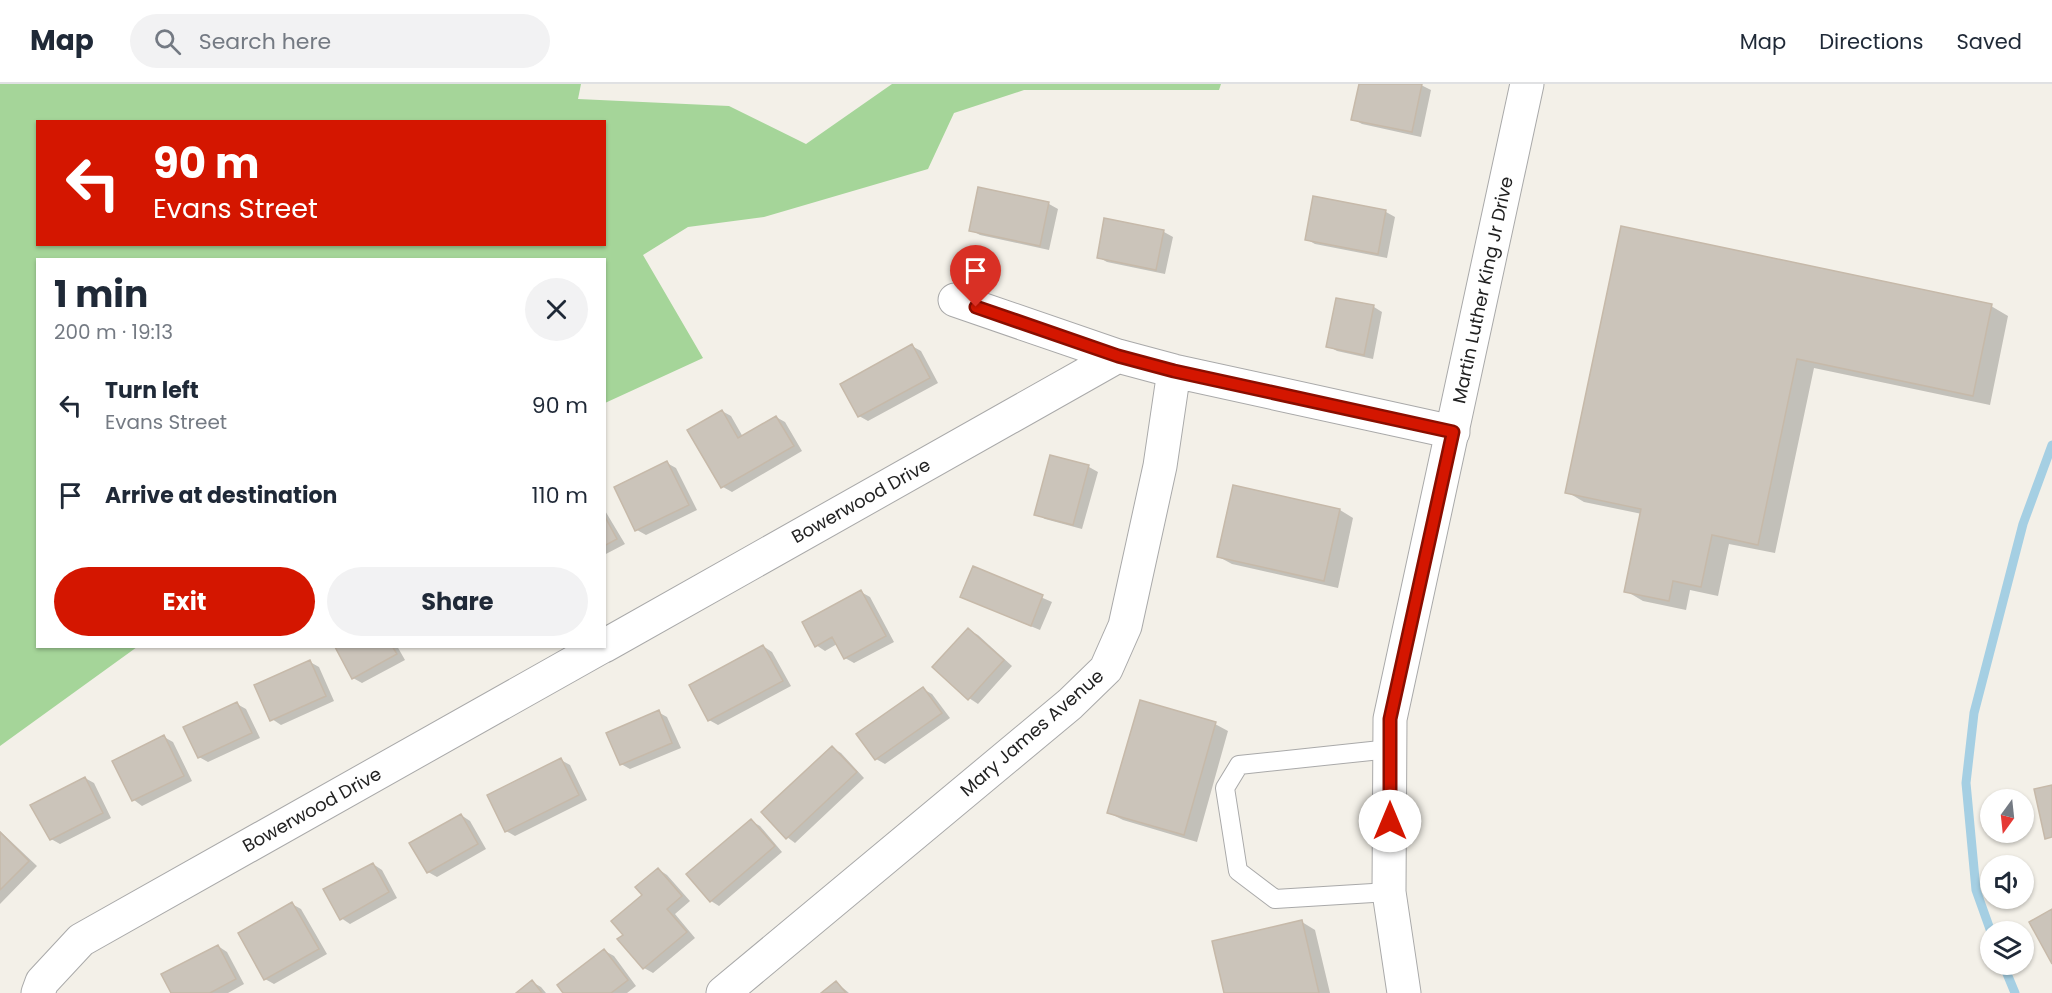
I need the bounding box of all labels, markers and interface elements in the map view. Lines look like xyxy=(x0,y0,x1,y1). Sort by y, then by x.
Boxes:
search box xyxy=(130,14,550,68)
text: Map xyxy=(30,21,94,60)
icon: search xyxy=(151,25,184,58)
text: Search here xyxy=(199,26,331,57)
text: Map xyxy=(1740,27,1786,56)
text: Directions xyxy=(1819,27,1923,56)
text: Saved xyxy=(1956,27,2022,56)
text: 90 m xyxy=(153,134,260,193)
icon: left xyxy=(54,144,132,222)
street label: Martin Luther King Jr Drive xyxy=(1446,174,1519,406)
text: Evans Street xyxy=(153,190,318,227)
pin xyxy=(950,245,1001,307)
icon: arrive xyxy=(959,254,992,287)
text: 1 min xyxy=(54,269,148,320)
button: close xyxy=(525,278,588,341)
text: 200 m · 19:13 xyxy=(54,318,173,346)
text: Turn left xyxy=(105,375,199,406)
icon: left xyxy=(54,389,87,422)
text: 90 m xyxy=(532,390,588,421)
text: Evans Street xyxy=(105,408,227,436)
street label: Bowerwood Drive xyxy=(787,452,935,549)
icon: arrive xyxy=(54,479,87,512)
text: Arrive at destination xyxy=(105,480,337,511)
text: 110 m xyxy=(532,480,588,511)
button: Exit xyxy=(54,567,315,636)
button: Share xyxy=(327,567,588,636)
street label: Mary James Avenue xyxy=(955,663,1109,802)
street label: Bowerwood Drive xyxy=(238,761,386,858)
position arrow xyxy=(1358,789,1422,853)
north arrow xyxy=(1980,789,2034,843)
map controls xyxy=(1980,789,2034,975)
button: sound xyxy=(1980,855,2034,909)
button: layers xyxy=(1980,921,2034,975)

